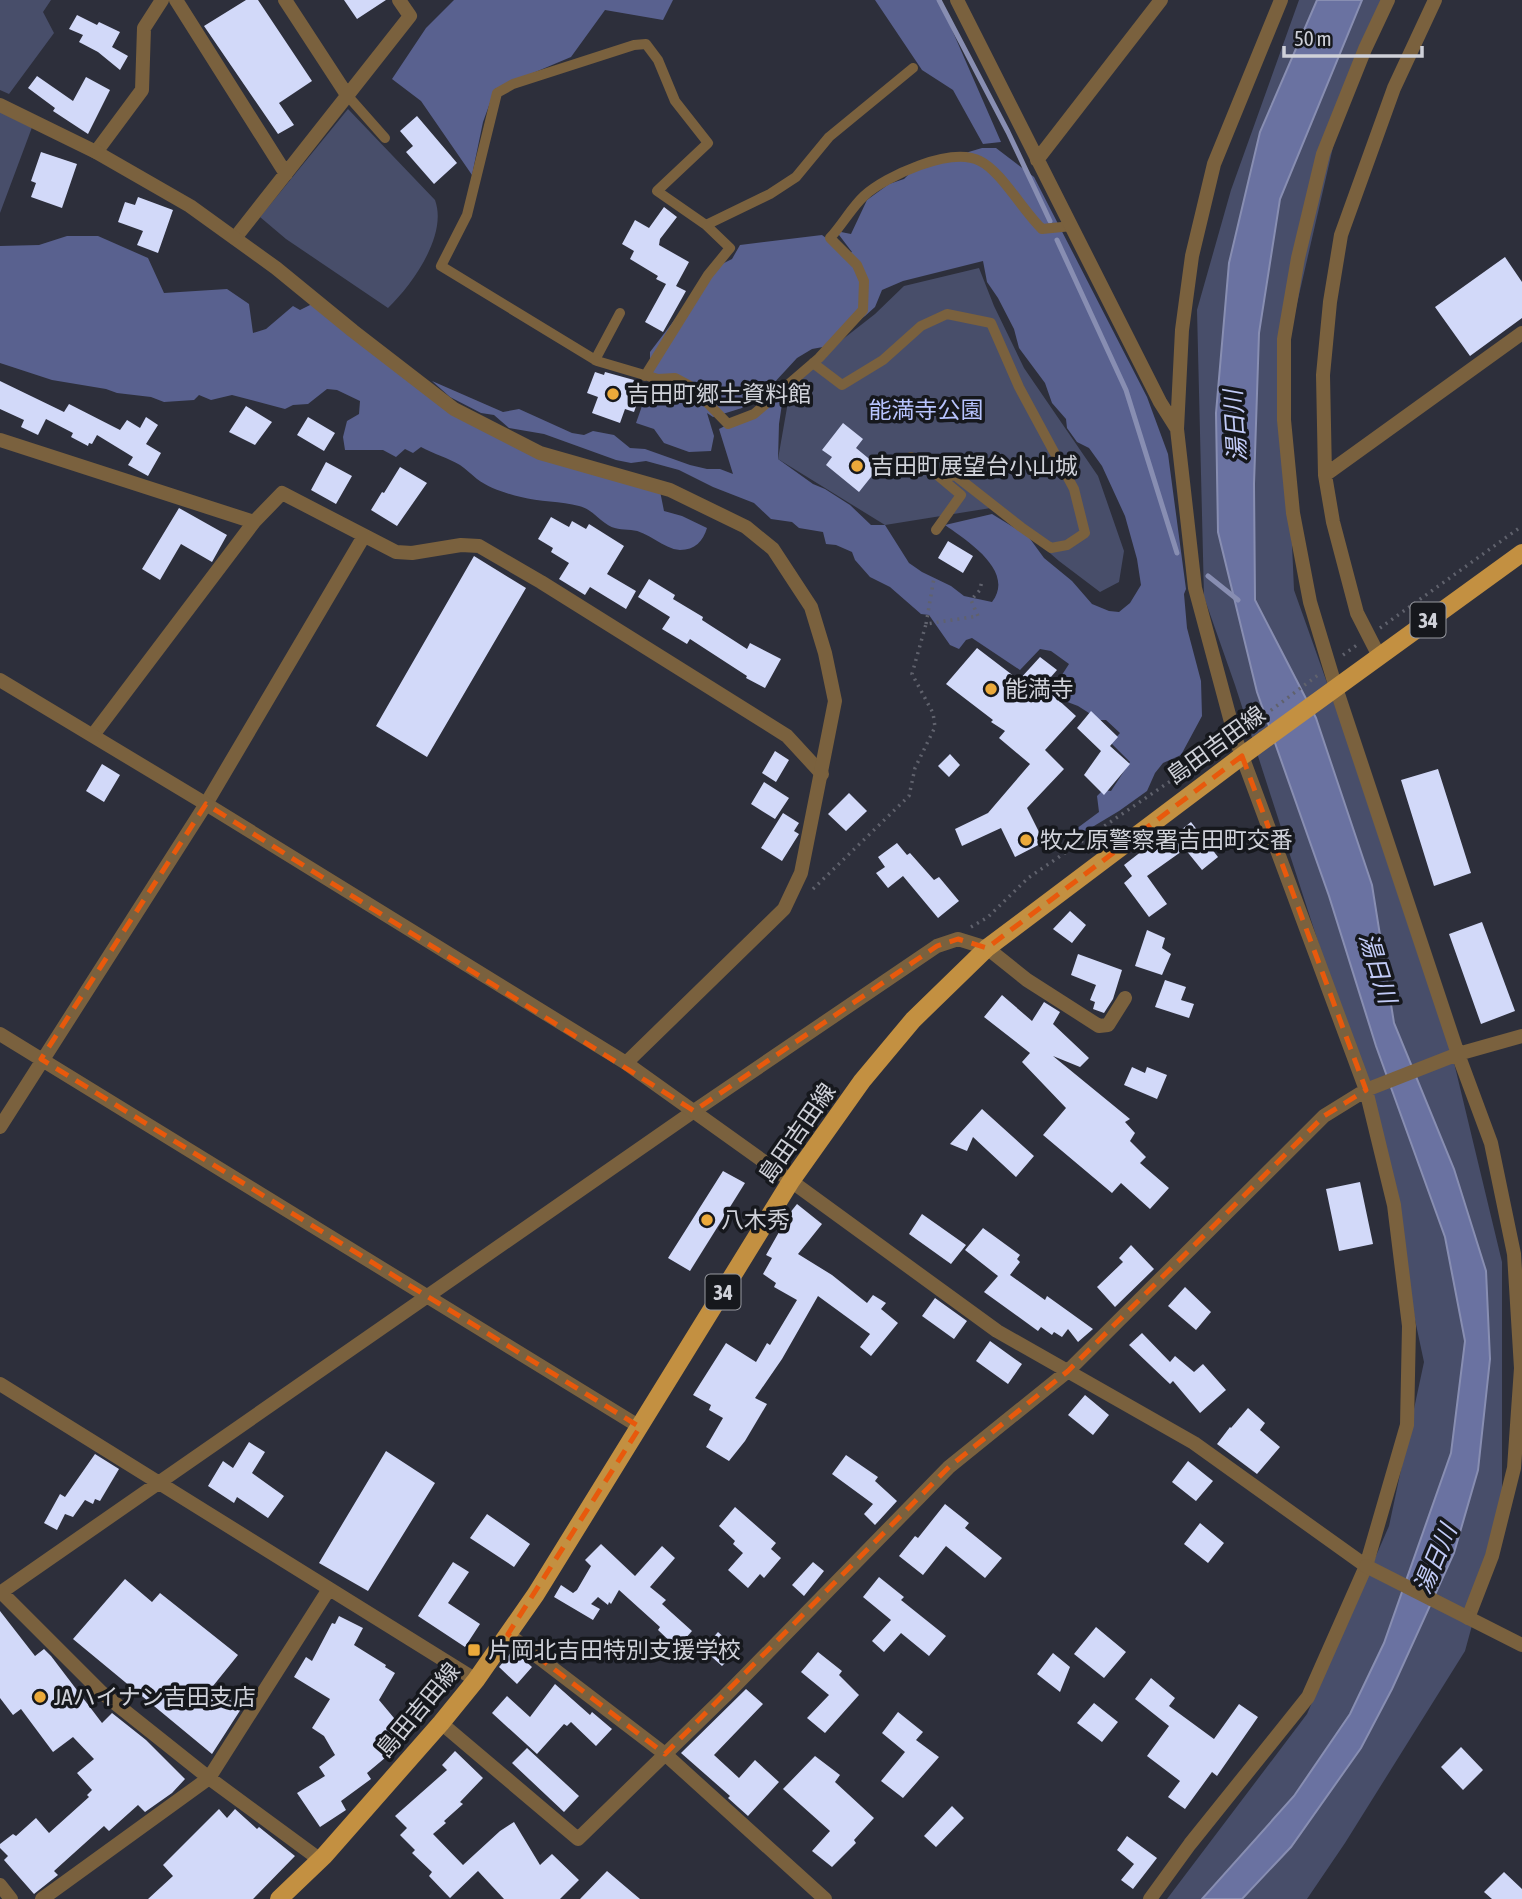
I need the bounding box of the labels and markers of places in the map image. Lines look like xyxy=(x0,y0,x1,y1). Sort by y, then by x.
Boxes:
place label: 吉田町郷土資料館 xyxy=(627,381,811,407)
marker: 吉田町郷土資料館 xyxy=(605,386,621,402)
place label: 吉田町展望台小山城 xyxy=(871,453,1078,479)
marker: 吉田町展望台小山城 xyxy=(849,458,865,474)
place label: 能満寺 xyxy=(1005,676,1074,702)
marker: 能満寺 xyxy=(983,681,999,697)
place label: 牧之原警察署吉田町交番 xyxy=(1040,827,1293,853)
marker: 牧之原警察署吉田町交番 xyxy=(1018,832,1034,848)
place label: 八木秀 xyxy=(721,1207,790,1233)
marker: 八木秀 xyxy=(699,1212,715,1228)
place label: 片岡北吉田特別支援学校 xyxy=(488,1637,741,1663)
marker: 片岡北吉田特別支援学校 xyxy=(466,1642,482,1658)
place label: JAハイナン吉田支店 xyxy=(54,1684,256,1710)
marker: JAハイナン吉田支店 xyxy=(32,1689,48,1705)

